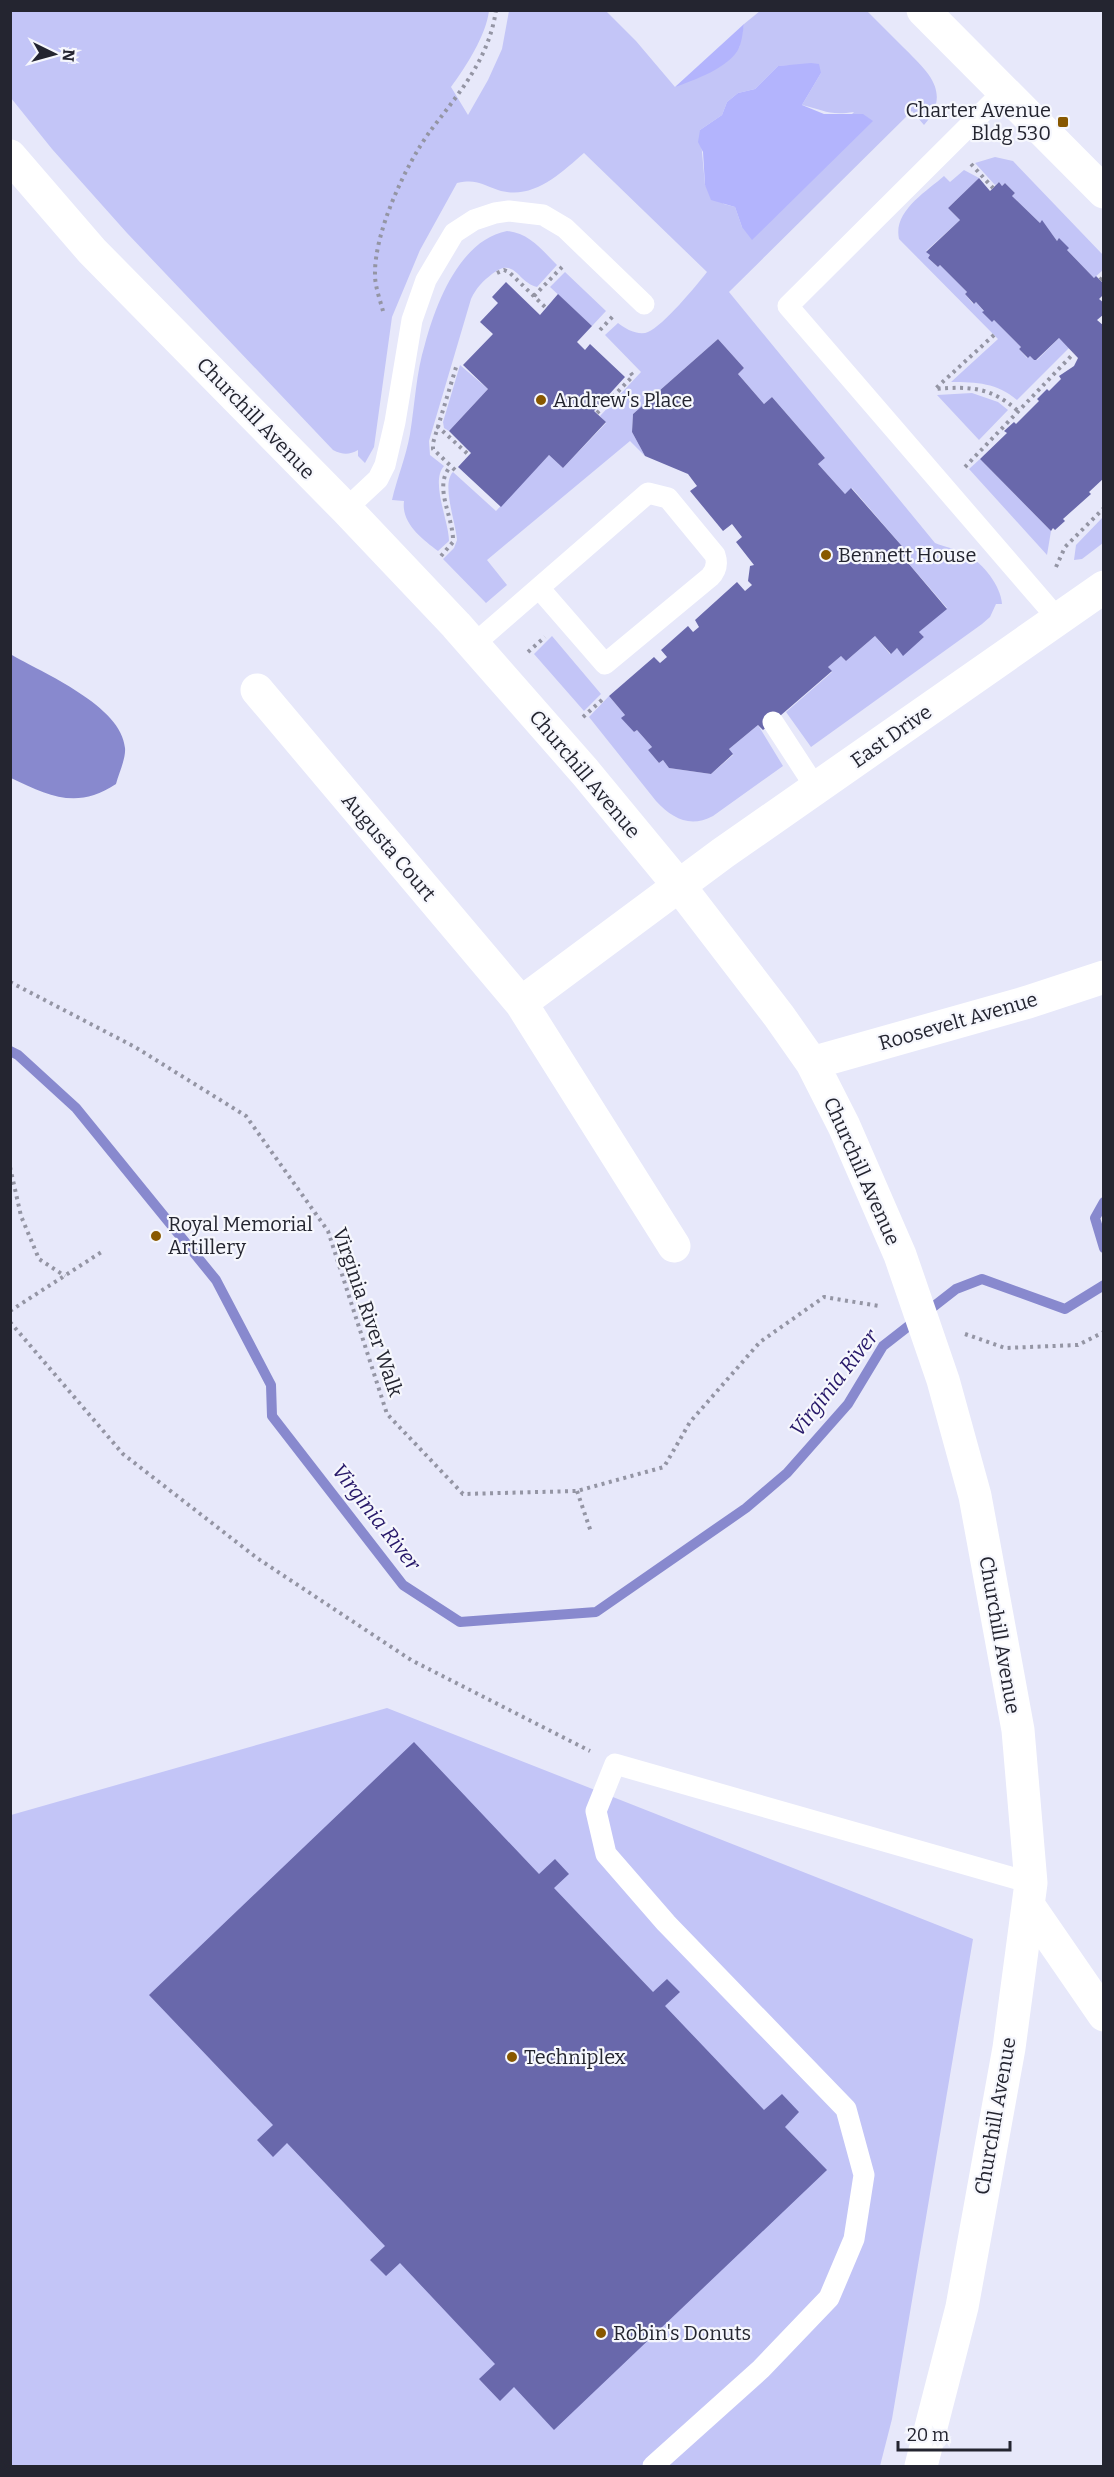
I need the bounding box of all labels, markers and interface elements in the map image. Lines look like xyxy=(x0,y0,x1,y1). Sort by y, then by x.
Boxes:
north arrow xyxy=(24,24,84,84)
text: N xyxy=(58,48,78,62)
place label: Charter Avenue Bldg 530 xyxy=(905,98,1051,145)
marker: Charter Avenue Bldg 530 xyxy=(1056,115,1070,129)
street label: Churchill Avenue xyxy=(192,352,320,484)
place label: Andrew's Place xyxy=(553,388,692,412)
marker: Andrew's Place xyxy=(534,393,548,407)
place label: Bennett House xyxy=(838,543,976,567)
marker: Bennett House xyxy=(819,548,833,562)
street label: East Drive xyxy=(846,699,936,773)
street label: Churchill Avenue xyxy=(524,705,646,843)
street label: Augusta Court xyxy=(337,788,441,906)
street label: Roosevelt Avenue xyxy=(876,987,1040,1055)
street label: Churchill Avenue xyxy=(819,1093,905,1249)
place label: Royal Memorial Artillery xyxy=(168,1212,313,1259)
street label: Virginia River Walk xyxy=(328,1225,408,1400)
marker: Royal Memorial Artillery xyxy=(149,1229,163,1243)
water label: Virginia River xyxy=(784,1323,885,1442)
water label: Virginia River xyxy=(326,1458,427,1577)
street label: Churchill Avenue xyxy=(974,1554,1026,1716)
street label: Churchill Avenue xyxy=(969,2035,1021,2197)
place label: Techniplex xyxy=(524,2045,626,2069)
marker: Techniplex xyxy=(505,2050,519,2064)
place label: Robin's Donuts xyxy=(613,2321,751,2345)
marker: Robin's Donuts xyxy=(594,2326,608,2340)
scale bar xyxy=(898,2414,1010,2452)
text: 20 m xyxy=(907,2424,949,2446)

